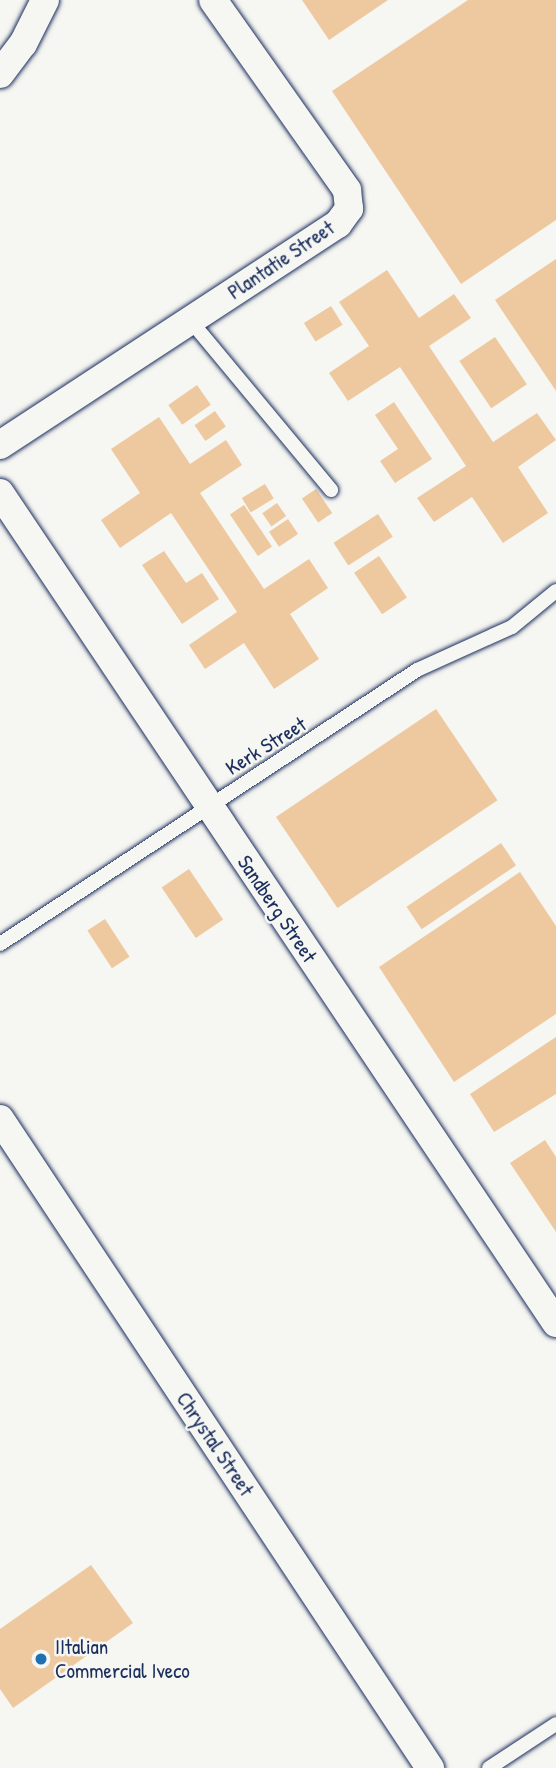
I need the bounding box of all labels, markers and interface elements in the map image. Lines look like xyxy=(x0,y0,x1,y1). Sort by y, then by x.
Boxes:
street label: Plantatie Street xyxy=(223,215,339,305)
street label: Kerk Street xyxy=(221,712,311,780)
street label: Sandberg Street xyxy=(232,851,322,967)
street label: Chrystal Street xyxy=(171,1387,259,1501)
place label: IItalian Commercial Iveco xyxy=(55,1634,190,1684)
marker: IItalian Commercial Iveco xyxy=(33,1651,49,1667)

